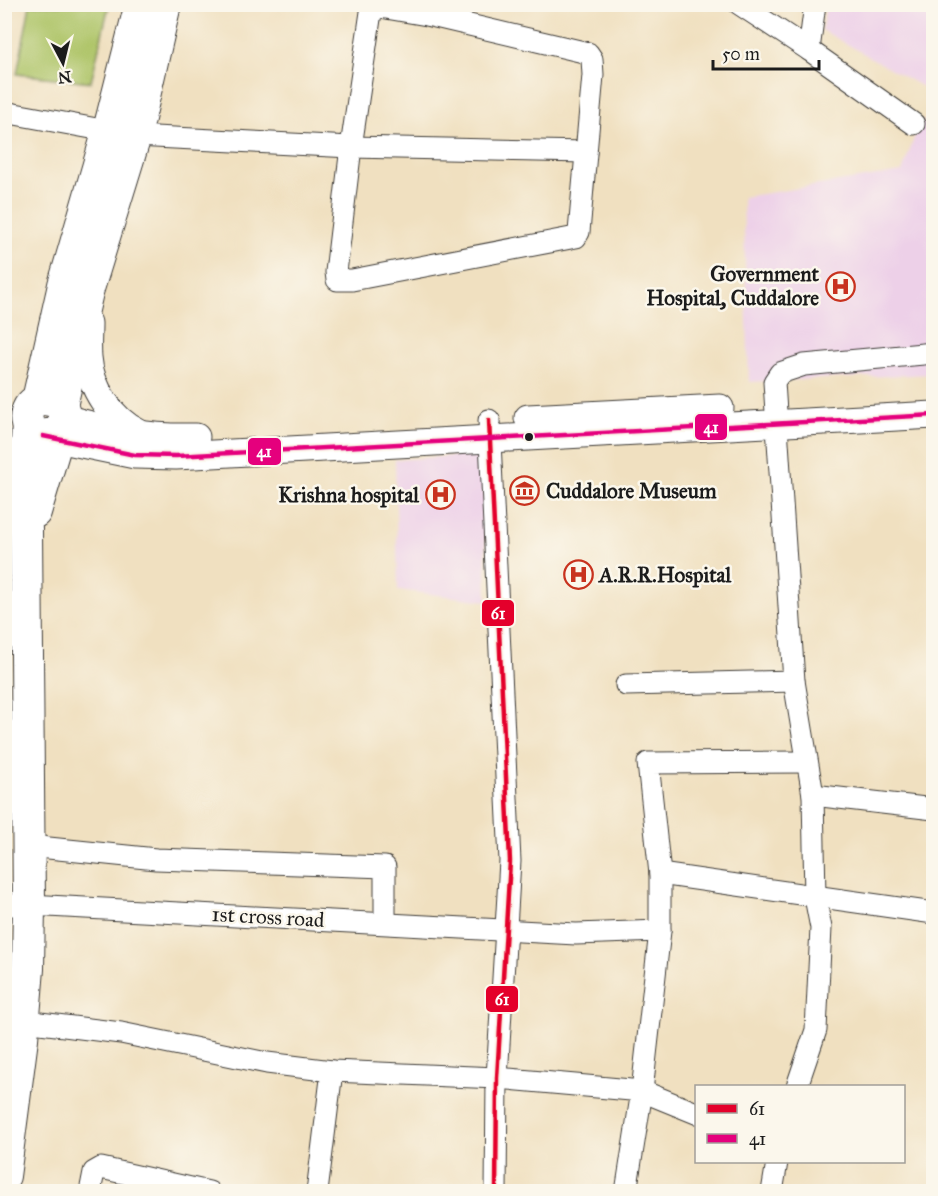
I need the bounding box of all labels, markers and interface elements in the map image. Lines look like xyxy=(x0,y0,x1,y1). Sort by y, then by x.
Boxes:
north arrow xyxy=(33,33,93,93)
scale bar xyxy=(713,33,820,71)
text: 50 m xyxy=(722,43,760,65)
text: N xyxy=(56,67,73,88)
place label: Government Hospital, Cuddalore xyxy=(646,261,820,311)
hospital icon: Government Hospital, Cuddalore xyxy=(824,270,856,302)
line badge: 41 xyxy=(694,413,728,441)
text: 41 xyxy=(703,418,719,438)
unlabelled marker xyxy=(523,431,535,443)
line badge: 41 xyxy=(247,437,282,466)
text: 41 xyxy=(256,442,272,462)
museum icon: Cuddalore Museum xyxy=(509,475,541,507)
place label: Cuddalore Museum xyxy=(546,478,717,504)
hospital icon: Krishna hospital xyxy=(424,479,456,511)
place label: Krishna hospital xyxy=(278,482,420,508)
hospital icon: A.R.R.Hospital xyxy=(562,559,594,591)
place label: A.R.R.Hospital xyxy=(597,562,732,588)
line badge: 61 xyxy=(481,599,515,627)
text: 61 xyxy=(491,604,506,623)
street label: 1st cross road xyxy=(211,901,326,933)
line badge: 61 xyxy=(485,985,519,1013)
text: 61 xyxy=(495,990,510,1009)
legend xyxy=(695,1085,905,1163)
text: 61 xyxy=(749,1098,765,1120)
text: 41 xyxy=(749,1128,766,1150)

